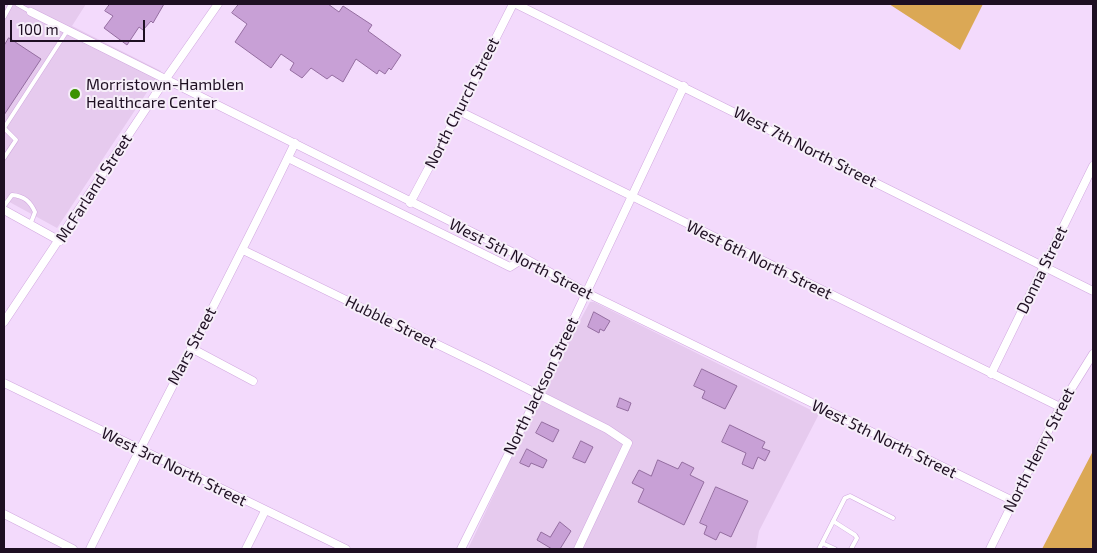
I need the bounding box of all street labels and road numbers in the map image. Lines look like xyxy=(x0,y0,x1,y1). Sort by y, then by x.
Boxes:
street label: North Church Street xyxy=(421,34,503,172)
street label: West 7th North Street xyxy=(730,102,880,192)
street label: McFarland Street xyxy=(52,130,136,246)
street label: West 5th North Street xyxy=(446,214,596,304)
street label: West 6th North Street xyxy=(683,216,835,304)
street label: Donna Street xyxy=(1013,223,1071,317)
street label: Hubble Street xyxy=(342,292,440,352)
street label: Mars Street xyxy=(163,304,221,388)
street label: North Jackson Street xyxy=(499,314,583,458)
street label: North Henry Street xyxy=(999,385,1079,515)
street label: West 5th North Street xyxy=(808,396,960,482)
street label: West 3rd North Street xyxy=(98,423,250,511)

